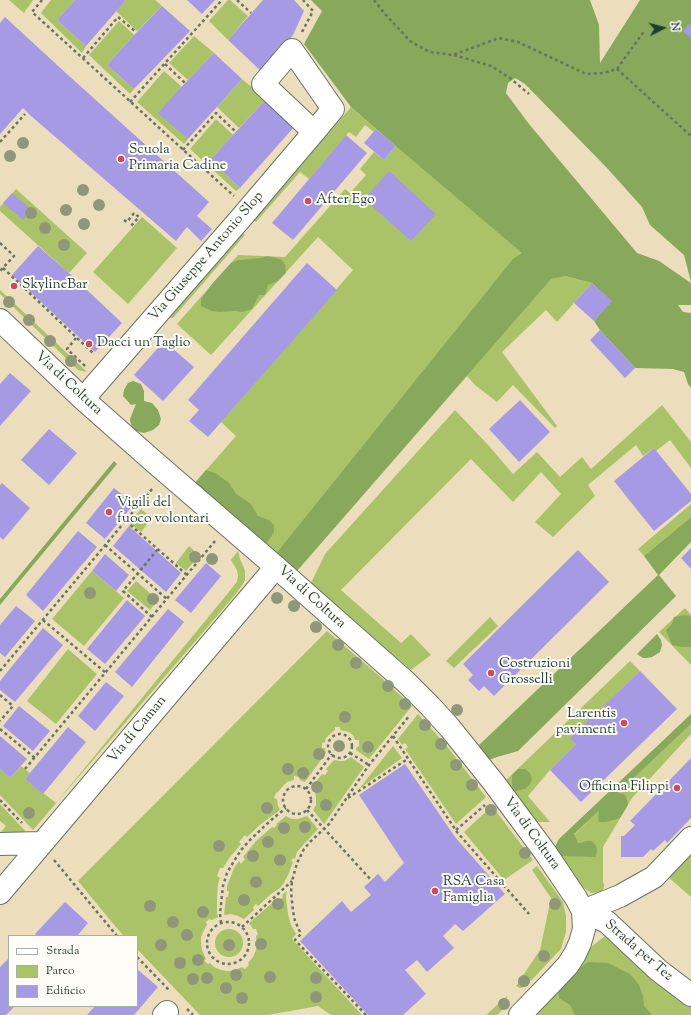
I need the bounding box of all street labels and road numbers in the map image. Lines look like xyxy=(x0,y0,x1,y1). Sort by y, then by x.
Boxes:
street label: Via Giuseppe Antonio Slop xyxy=(146,189,268,325)
street label: Via di Coltura xyxy=(31,349,105,419)
street label: Via di Coltura xyxy=(274,563,348,633)
street label: Via di Caman xyxy=(105,693,171,767)
street label: Via di Coltura xyxy=(499,794,563,874)
street label: Strada per Tez xyxy=(600,917,676,985)

